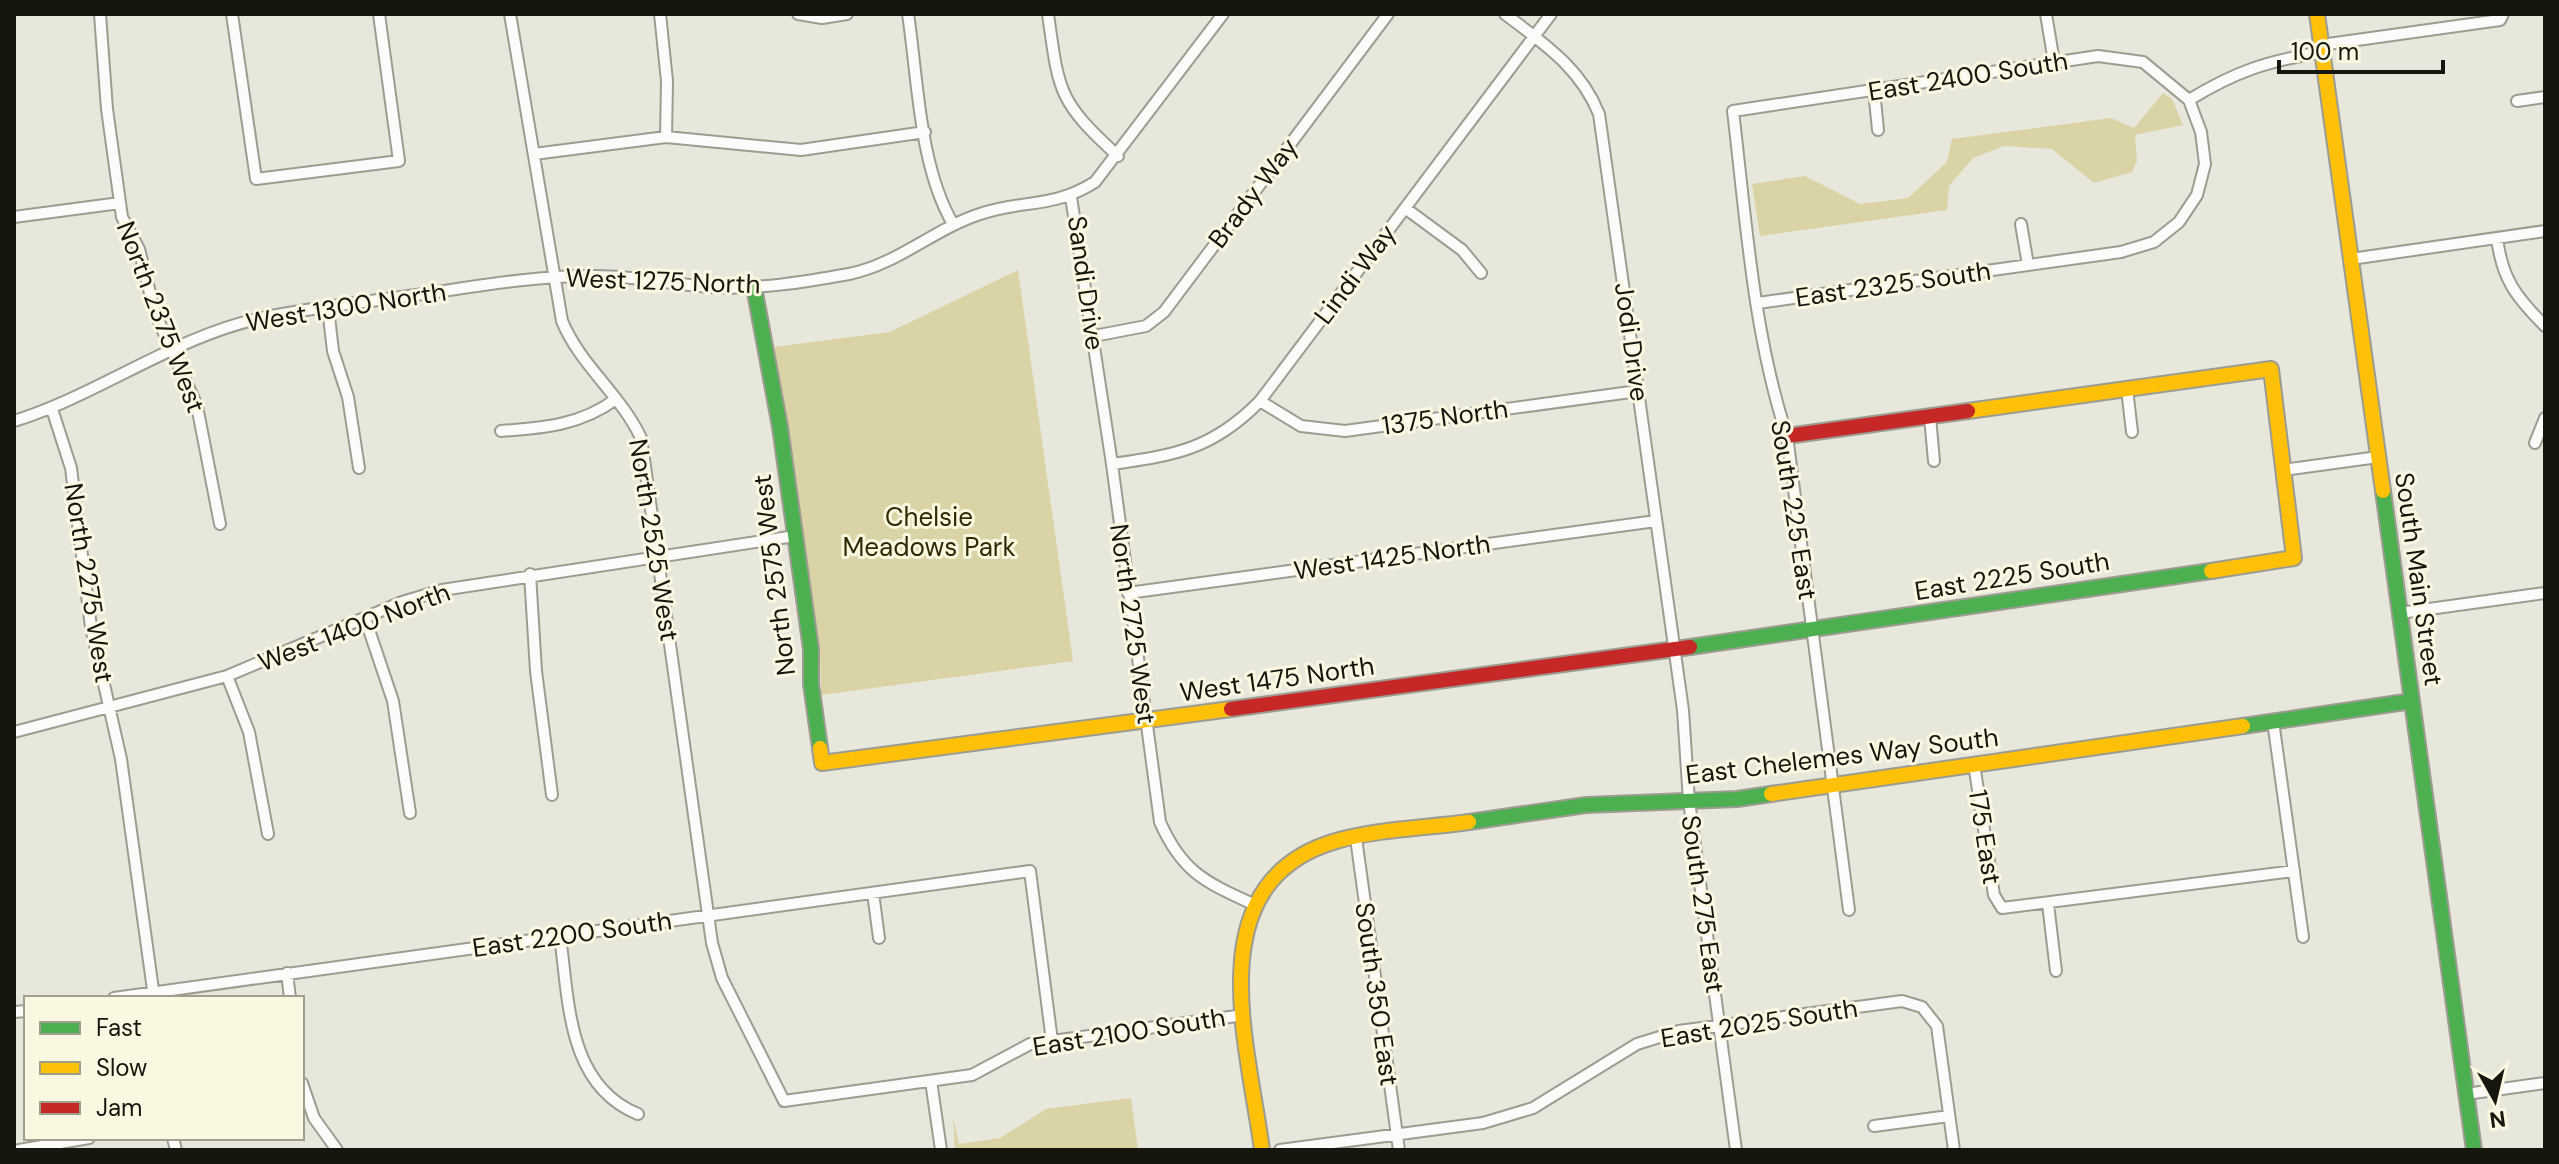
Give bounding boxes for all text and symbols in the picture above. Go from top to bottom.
scale bar [2279,24,2443,74]
text: 100 m [2291,36,2359,67]
street label: East 2400 South [1866,43,2070,109]
street label: Brady Way [1201,131,1305,255]
street label: Sandi Drive [1060,214,1112,352]
street label: North 2375 West [109,217,213,417]
street label: Lindi Way [1306,217,1404,331]
street label: East 2325 South [1793,253,1993,315]
street label: West 1275 North [565,261,761,301]
street label: West 1300 North [243,274,449,340]
street label: Jodi Drive [1607,280,1657,404]
street label: 1375 North [1380,391,1510,443]
street label: South 225 East [1763,418,1825,602]
street label: North 2525 West [621,436,687,644]
street label: South Main Street [2387,470,2451,688]
street label: North 2575 West [745,472,803,678]
street label: North 2275 West [56,481,122,685]
park label: Chelsie Meadows Park [842,500,1016,564]
street label: North 2725 West [1102,522,1164,726]
street label: West 1425 North [1292,526,1492,588]
street label: East 2225 South [1912,544,2112,608]
street label: West 1400 North [253,575,455,679]
street label: West 1475 North [1178,649,1376,709]
street label: East Chelemes Way South [1684,720,2000,792]
street label: 175 East [1961,787,2009,887]
street label: South 275 East [1674,813,1732,995]
street label: South 350 East [1347,900,1407,1088]
street label: East 2200 South [470,903,674,965]
street label: East 2025 South [1658,991,1860,1055]
legend [24,996,304,1140]
street label: East 2100 South [1030,1000,1228,1064]
text: Fast [96,1012,142,1043]
text: Slow [96,1052,147,1083]
north arrow [2455,1060,2535,1140]
text: Jam [96,1092,142,1123]
text: N [2488,1104,2508,1135]

